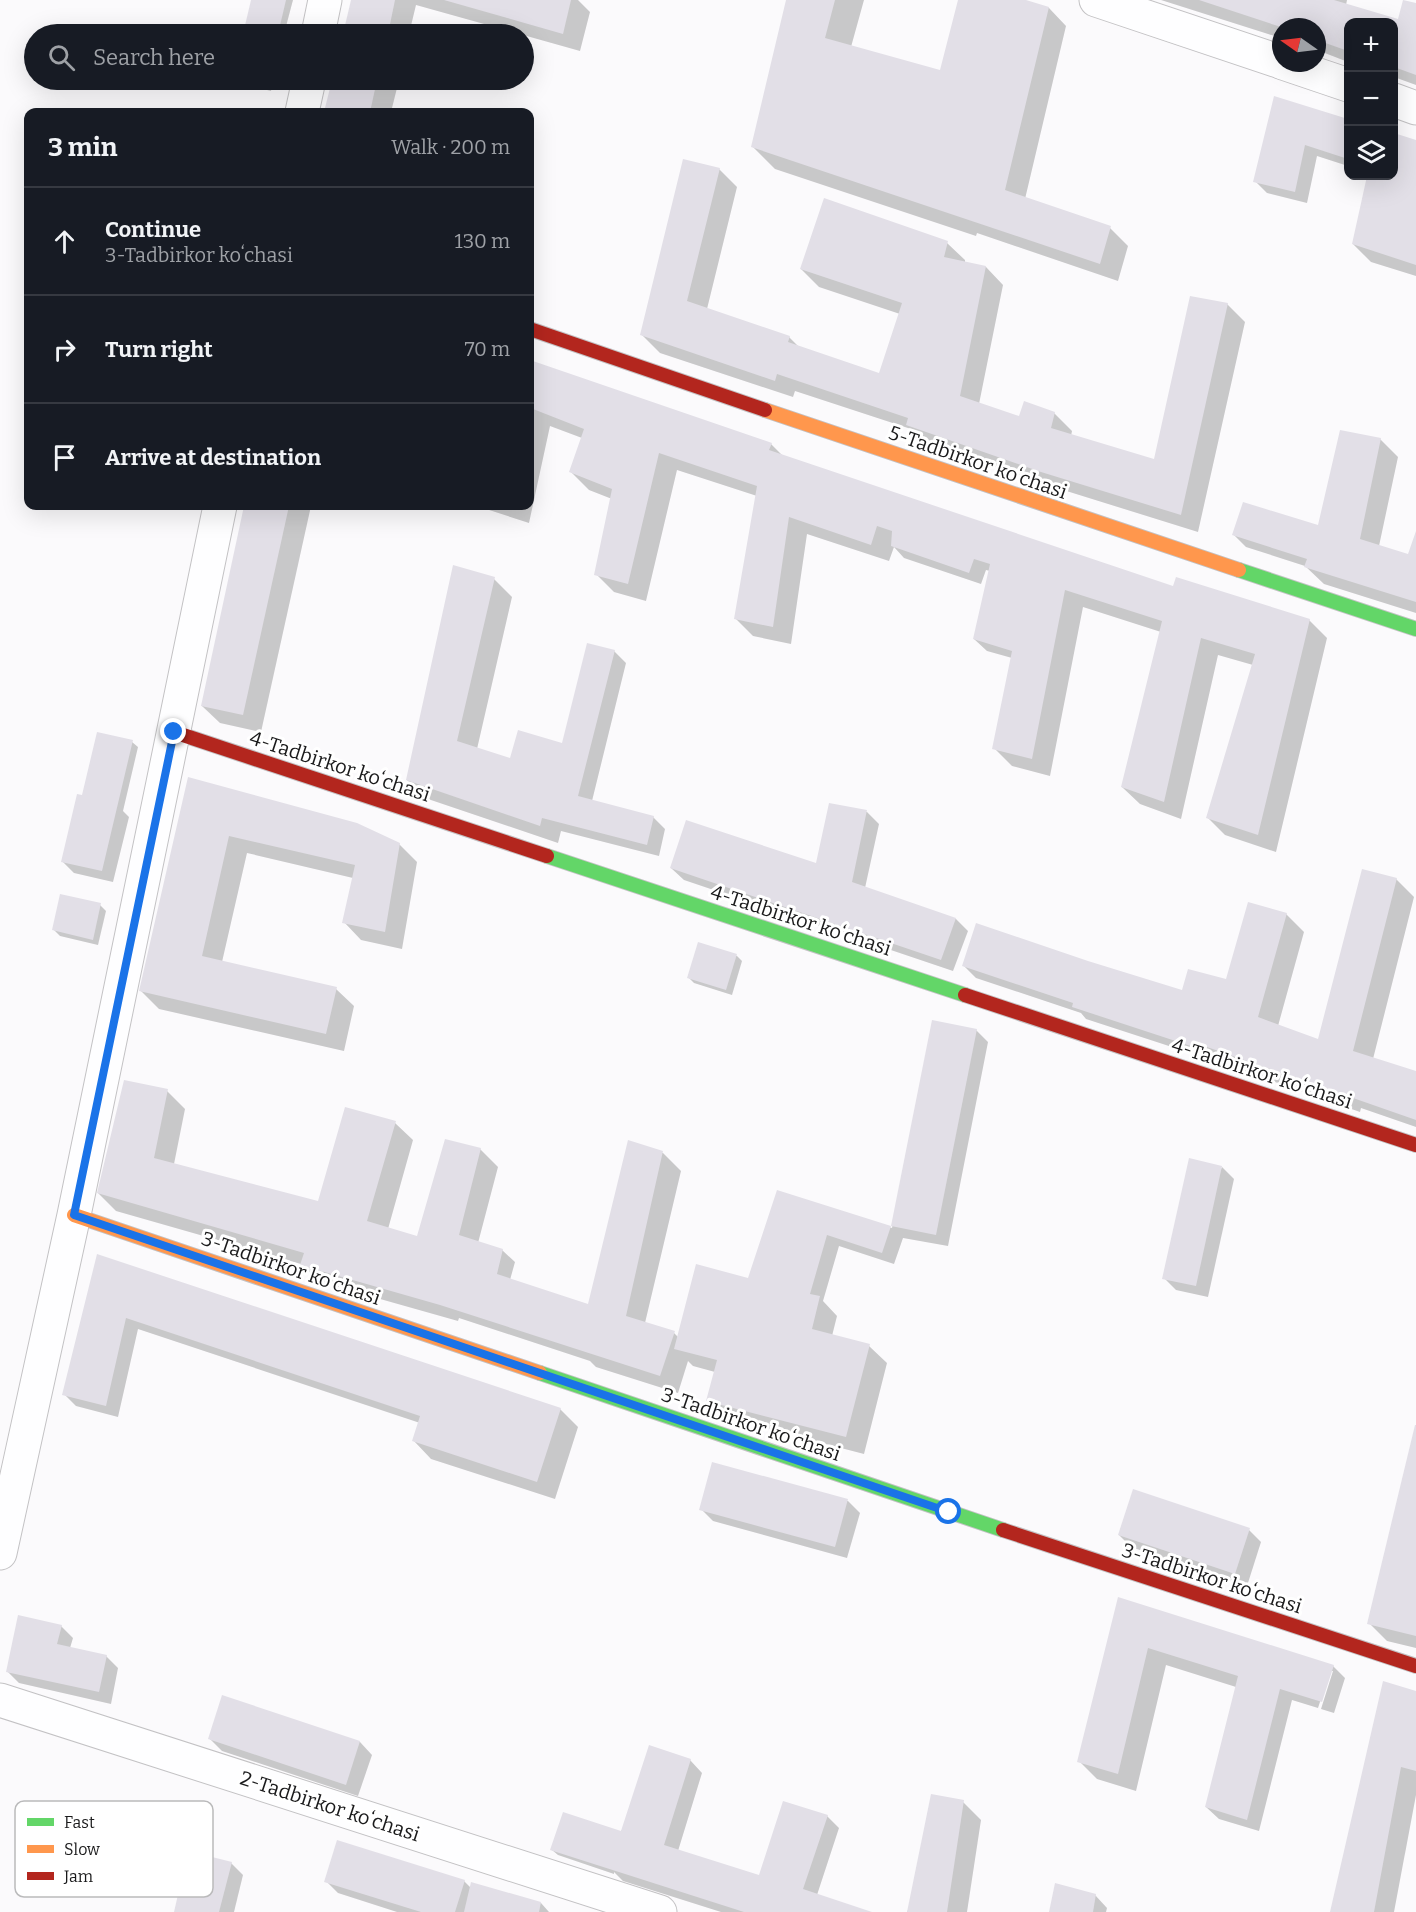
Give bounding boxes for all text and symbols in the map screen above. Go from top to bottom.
north arrow [1272,18,1326,72]
map controls [1344,18,1398,180]
button: + [1344,18,1398,72]
search box [24,24,534,90]
icon: search [45,41,78,74]
text: Search here [93,44,215,71]
button: − [1344,72,1398,126]
button: layers [1344,126,1398,180]
text: 3 min [48,132,117,163]
text: Walk · 200 m [391,135,510,159]
text: Continue [105,216,201,243]
icon: ahead [48,225,81,258]
text: 130 m [455,229,510,253]
text: 3-Tadbirkor koʻchasi [105,243,293,267]
icon: right [48,333,81,366]
text: Turn right [105,336,213,363]
text: 70 m [464,337,510,361]
street label: 5-Tadbirkor koʻchasi [886,420,1070,504]
icon: arrive [48,441,81,474]
text: Arrive at destination [105,444,321,471]
route end [160,718,186,744]
street label: 4-Tadbirkor koʻchasi [247,726,433,806]
street label: 4-Tadbirkor koʻchasi [708,880,894,960]
street label: 4-Tadbirkor koʻchasi [1169,1033,1355,1113]
street label: 3-Tadbirkor koʻchasi [198,1226,384,1310]
street label: 3-Tadbirkor koʻchasi [658,1382,844,1466]
route start [935,1498,961,1524]
street label: 3-Tadbirkor koʻchasi [1119,1538,1305,1618]
street label: 2-Tadbirkor koʻchasi [237,1766,423,1846]
legend [15,1801,213,1897]
text: Fast [64,1813,95,1832]
text: Slow [64,1840,100,1859]
text: Jam [63,1867,93,1886]

